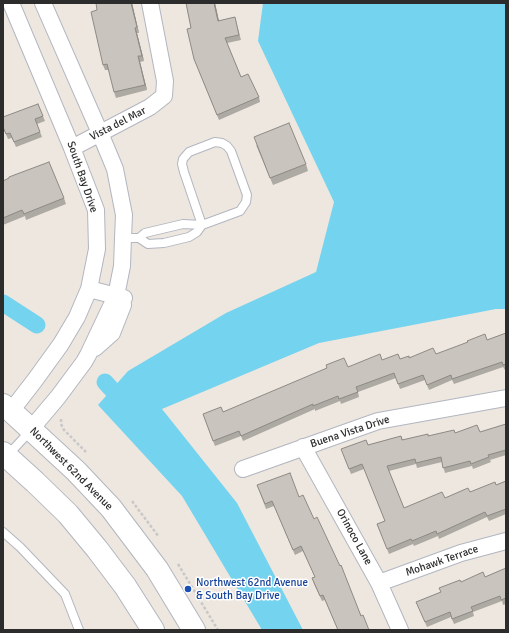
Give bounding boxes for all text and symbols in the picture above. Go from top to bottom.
street label: Vista del Mar [88,104,148,144]
street label: South Bay Drive [64,140,100,214]
street label: Buena Vista Drive [309,413,391,451]
street label: Northwest 62nd Avenue [27,425,115,513]
street label: Orinoco Lane [333,507,375,567]
street label: Mohawk Terrace [404,542,480,580]
place label: Northwest 62nd Avenue & South Bay Drive [196,576,308,602]
marker: Northwest 62nd Avenue & South Bay Drive [183,584,193,594]

